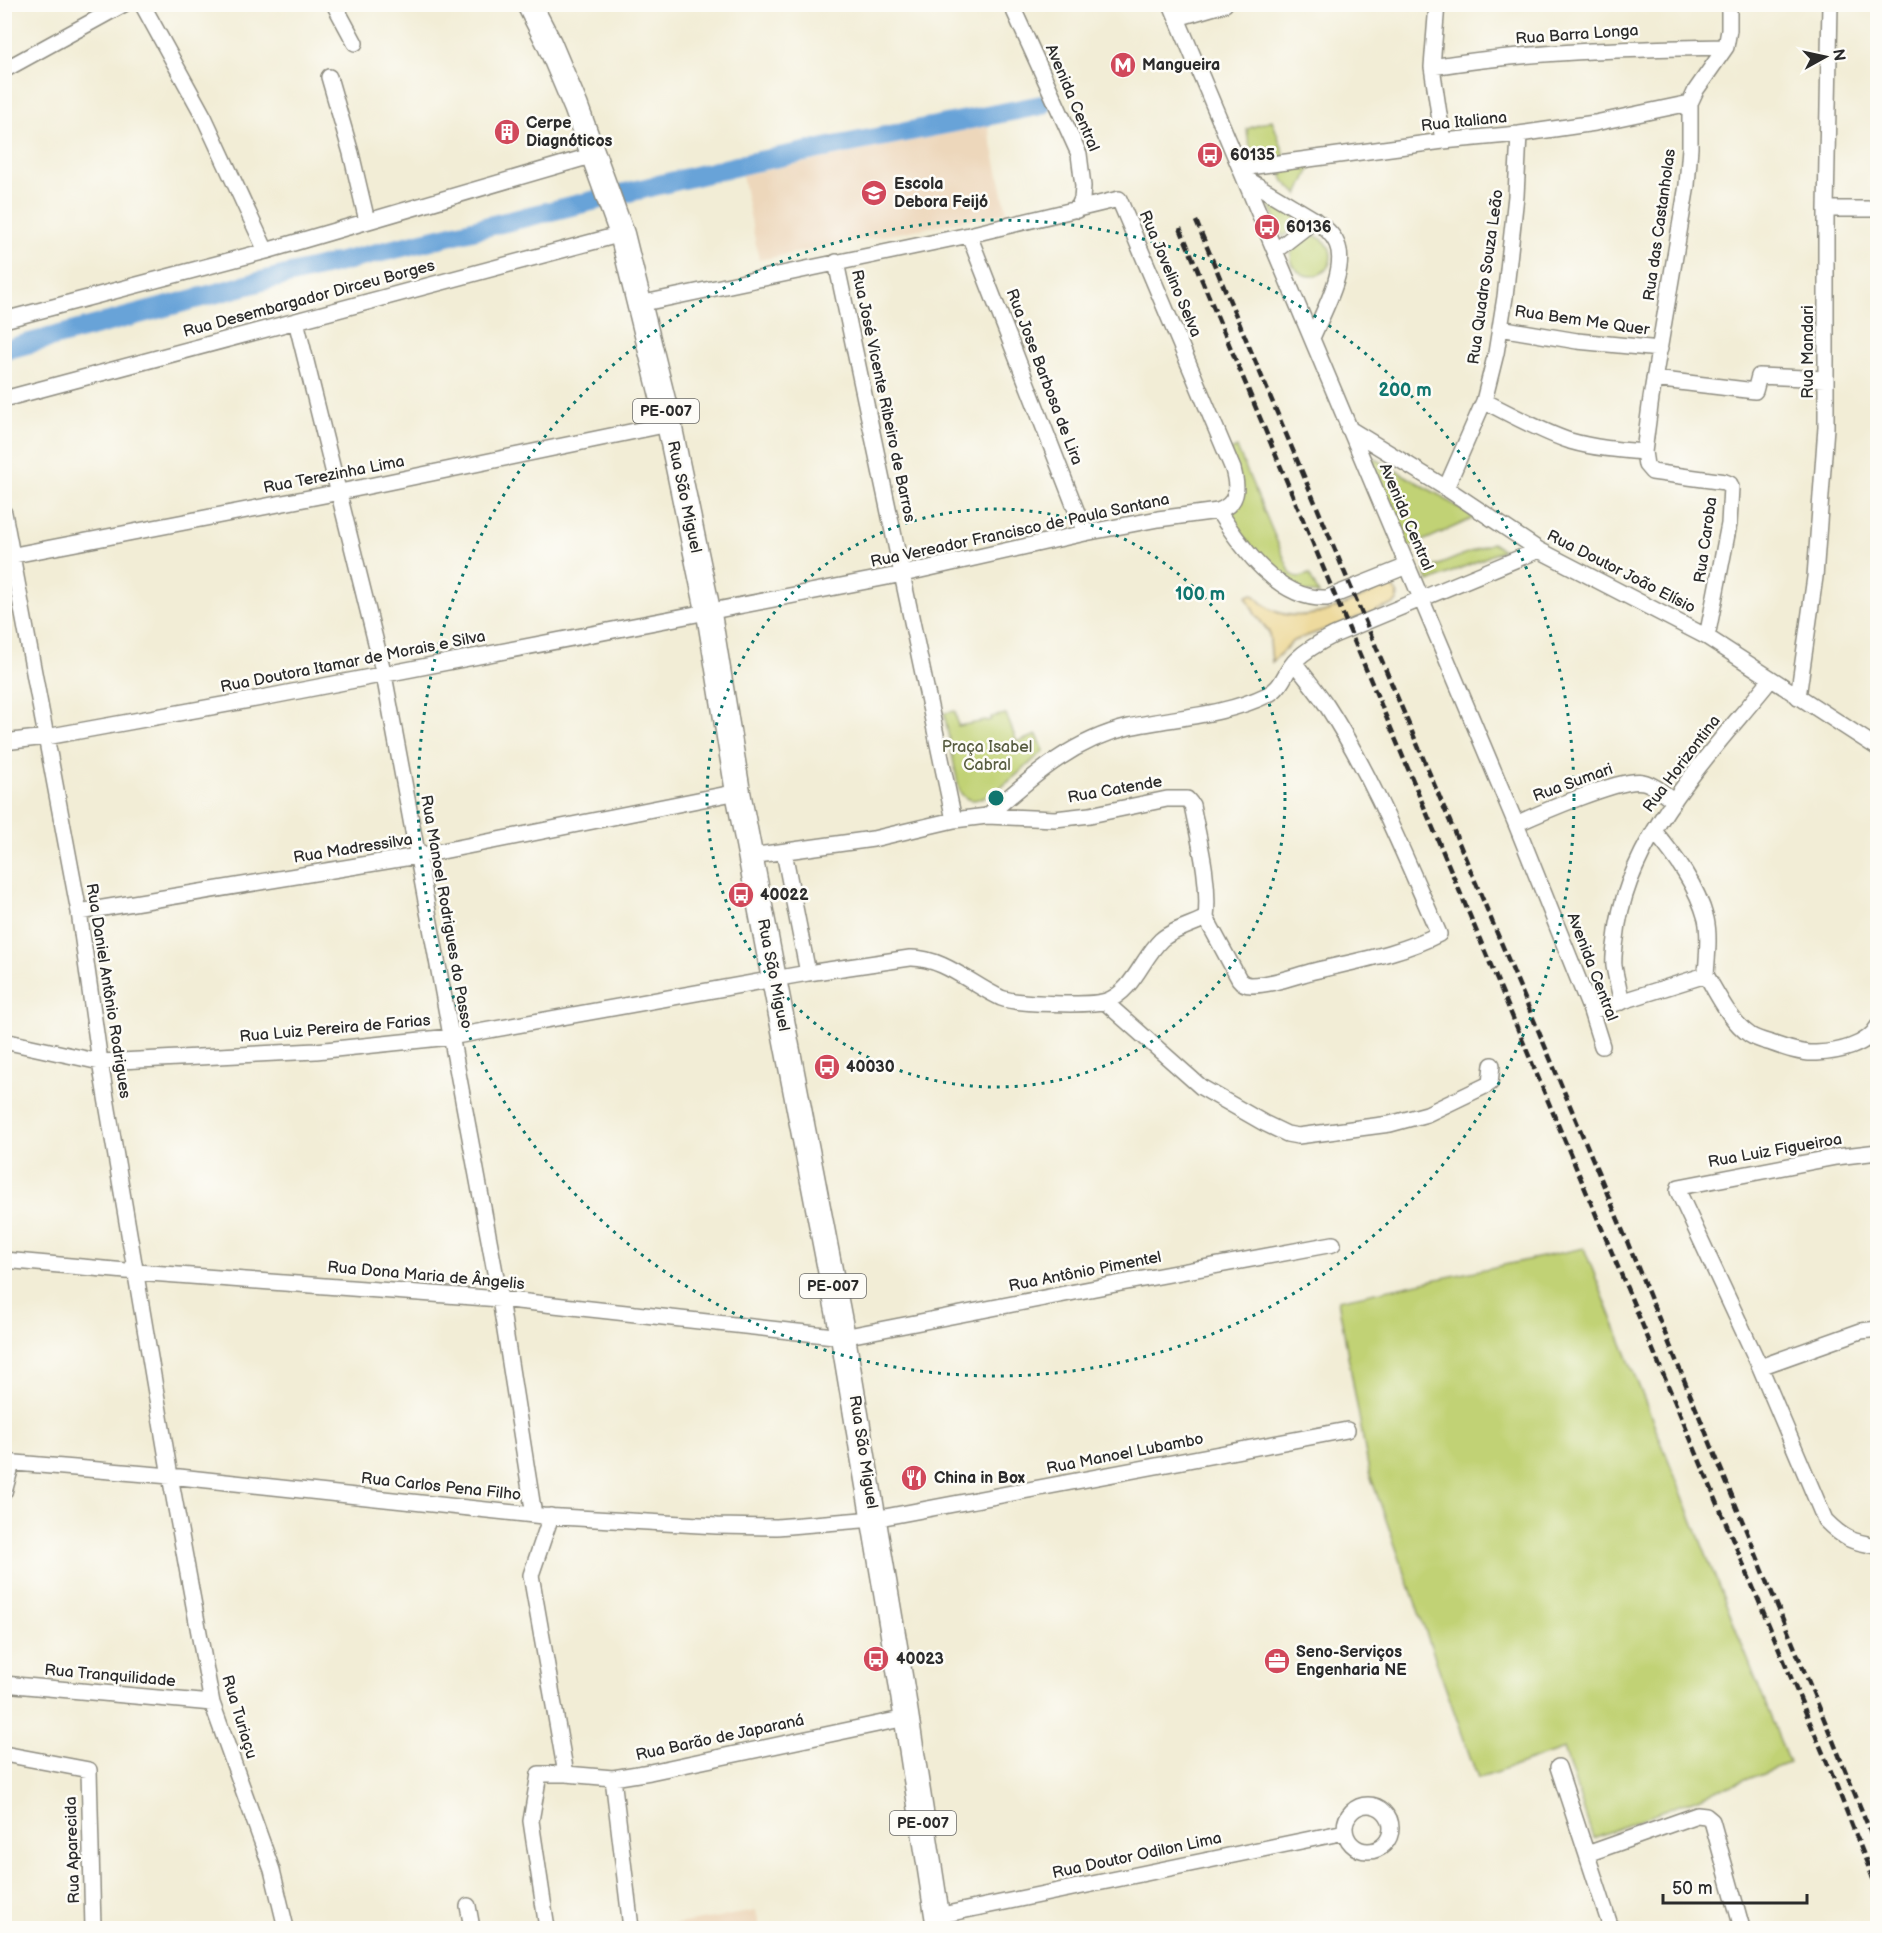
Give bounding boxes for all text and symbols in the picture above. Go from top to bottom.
street label: Rua Barra Longa [1515,21,1639,49]
north arrow [1795,27,1855,87]
street label: Avenida Central [1041,42,1103,154]
text: N [1828,48,1849,62]
metro station icon: Mangueira [1108,50,1138,80]
place label: Mangueira [1142,56,1220,75]
street label: Rua Italiana [1420,108,1508,136]
place label: Cerpe Diagnóticos [526,114,612,151]
building icon: Cerpe Diagnóticos [492,117,522,147]
bus stop icon: 60135 [1195,140,1225,170]
place label: 60135 [1230,146,1275,165]
street label: Rua das Castanholas [1640,148,1680,302]
place label: Escola Debora Feijó [894,175,988,212]
school or university icon: Escola Debora Feijó [859,178,889,208]
street label: Rua Quadro Souza Leão [1464,188,1508,366]
street label: Rua Jovelino Selva [1135,208,1205,340]
bus stop icon: 60136 [1252,212,1282,242]
place label: 60136 [1286,218,1332,237]
street label: Rua Desembargador Dirceu Borges [181,256,437,342]
street label: Rua José Vicente Ribeiro de Barros [847,268,919,524]
street label: Rua Jose Barbosa de Lira [1002,286,1086,468]
street label: Rua Bem Me Quer [1513,302,1651,340]
street label: Rua Mandari [1799,305,1818,399]
text: 200 m [1378,380,1432,401]
road number: PE-007 [633,399,699,423]
street label: Rua São Miguel [663,439,705,555]
street label: Rua Terezinha Lima [262,452,406,498]
street label: Avenida Central [1375,461,1437,573]
street label: Rua Vereador Francisco de Paula Santana [869,490,1171,572]
street label: Rua Caroba [1691,496,1721,584]
street label: Rua Doutor João Elísio [1544,526,1698,618]
text: 100 m [1175,584,1225,605]
street label: Rua Doutora Itamar de Morais e Silva [219,627,487,697]
street label: Rua Horizontina [1639,712,1725,816]
park label: Praça Isabel Cabral [942,738,1032,775]
street label: Rua Sumari [1530,760,1616,806]
street label: Rua Catende [1066,772,1164,808]
centre of rings [986,788,1006,808]
street label: Rua Manoel Rodrigues do Passo [416,794,476,1030]
street label: Rua Madressilva [292,830,414,868]
bus stop icon: 40022 [726,880,756,910]
street label: Rua Daniel Antônio Rodrigues [82,882,134,1100]
place label: 40022 [760,886,809,905]
street label: Avenida Central [1563,910,1621,1024]
street label: Rua São Miguel [753,917,793,1033]
street label: Rua Luiz Pereira de Farias [239,1011,431,1047]
bus stop icon: 40030 [812,1052,842,1082]
place label: 40030 [846,1058,895,1077]
street label: Rua Luiz Figueiroa [1707,1130,1843,1172]
street label: Rua Antônio Pimentel [1007,1248,1163,1296]
street label: Rua Dona Maria de Ângelis [327,1256,526,1294]
road number: PE-007 [800,1274,866,1298]
street label: Rua São Miguel [845,1394,881,1510]
street label: Rua Manoel Lubambo [1045,1429,1205,1479]
restaurant icon: China in Box [899,1463,929,1493]
street label: Rua Carlos Pena Filho [360,1469,522,1505]
place label: China in Box [934,1469,1025,1488]
place label: Seno-Serviços Engenharia NE [1296,1643,1407,1680]
bus stop icon: 40023 [861,1644,891,1674]
office icon: Seno-Serviços Engenharia NE [1262,1646,1292,1676]
place label: 40023 [896,1650,944,1669]
street label: Rua Tranquilidade [44,1661,177,1691]
street label: Rua Turiaçu [217,1673,261,1761]
street label: Rua Barão de Japaraná [634,1711,806,1765]
street label: Rua Aparecida [62,1796,84,1904]
road number: PE-007 [890,1811,956,1835]
street label: Rua Doutor Odilon Lima [1051,1829,1223,1883]
scale bar [1663,1867,1807,1905]
text: 50 m [1672,1878,1713,1899]

